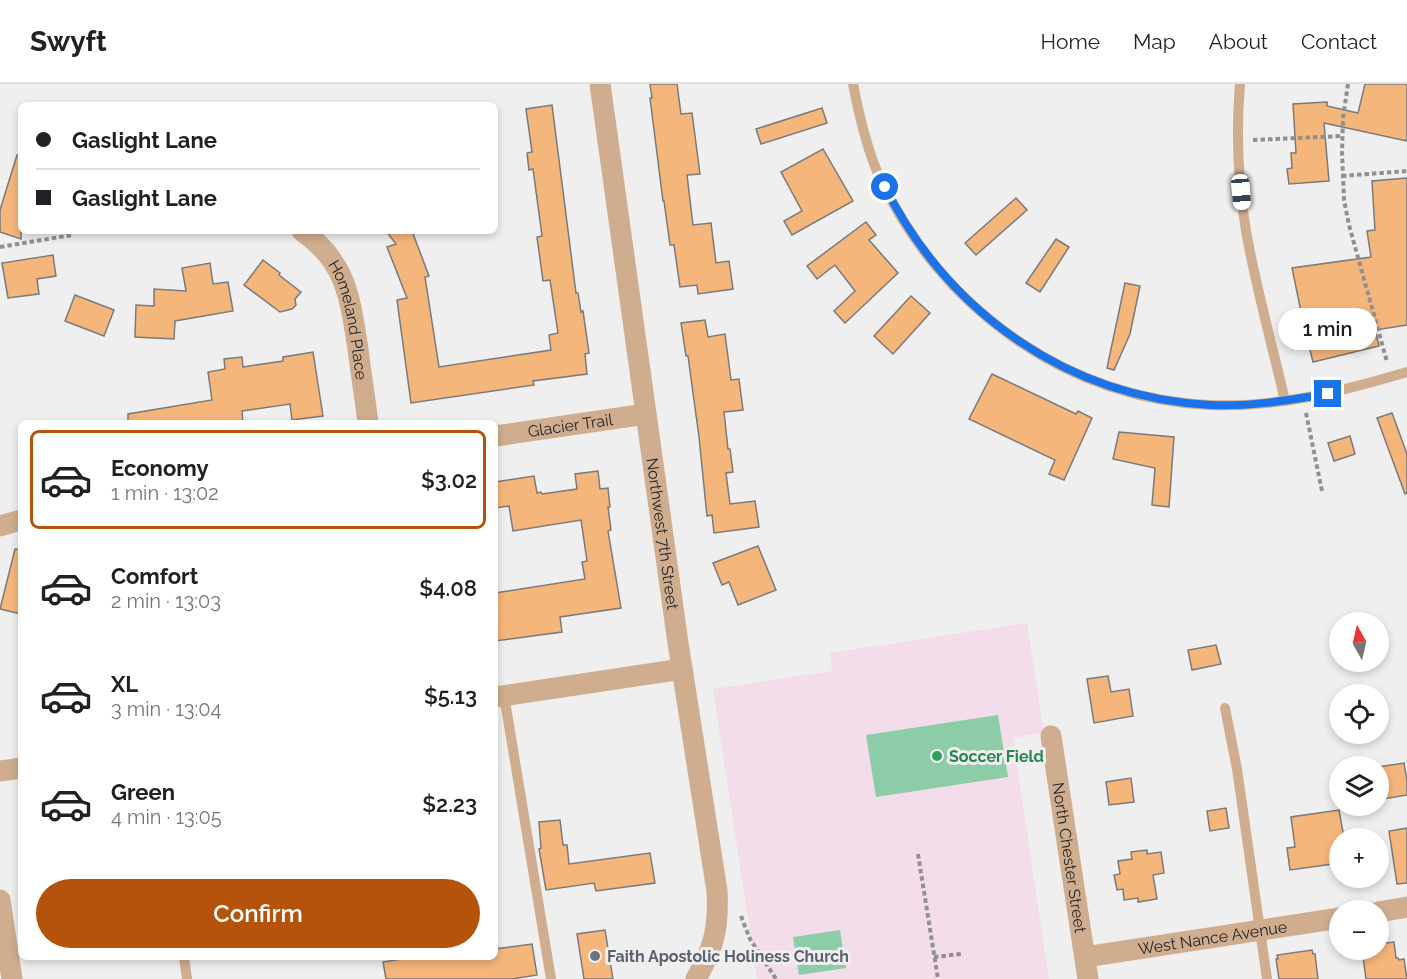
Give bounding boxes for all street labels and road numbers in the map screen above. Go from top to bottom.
street label: Homeland Place [324,257,371,381]
street label: Glacier Trail [527,410,615,441]
street label: Northwest 7th Street [642,457,682,611]
street label: North Chester Street [1048,781,1090,935]
street label: West Nance Avenue [1137,917,1288,959]

